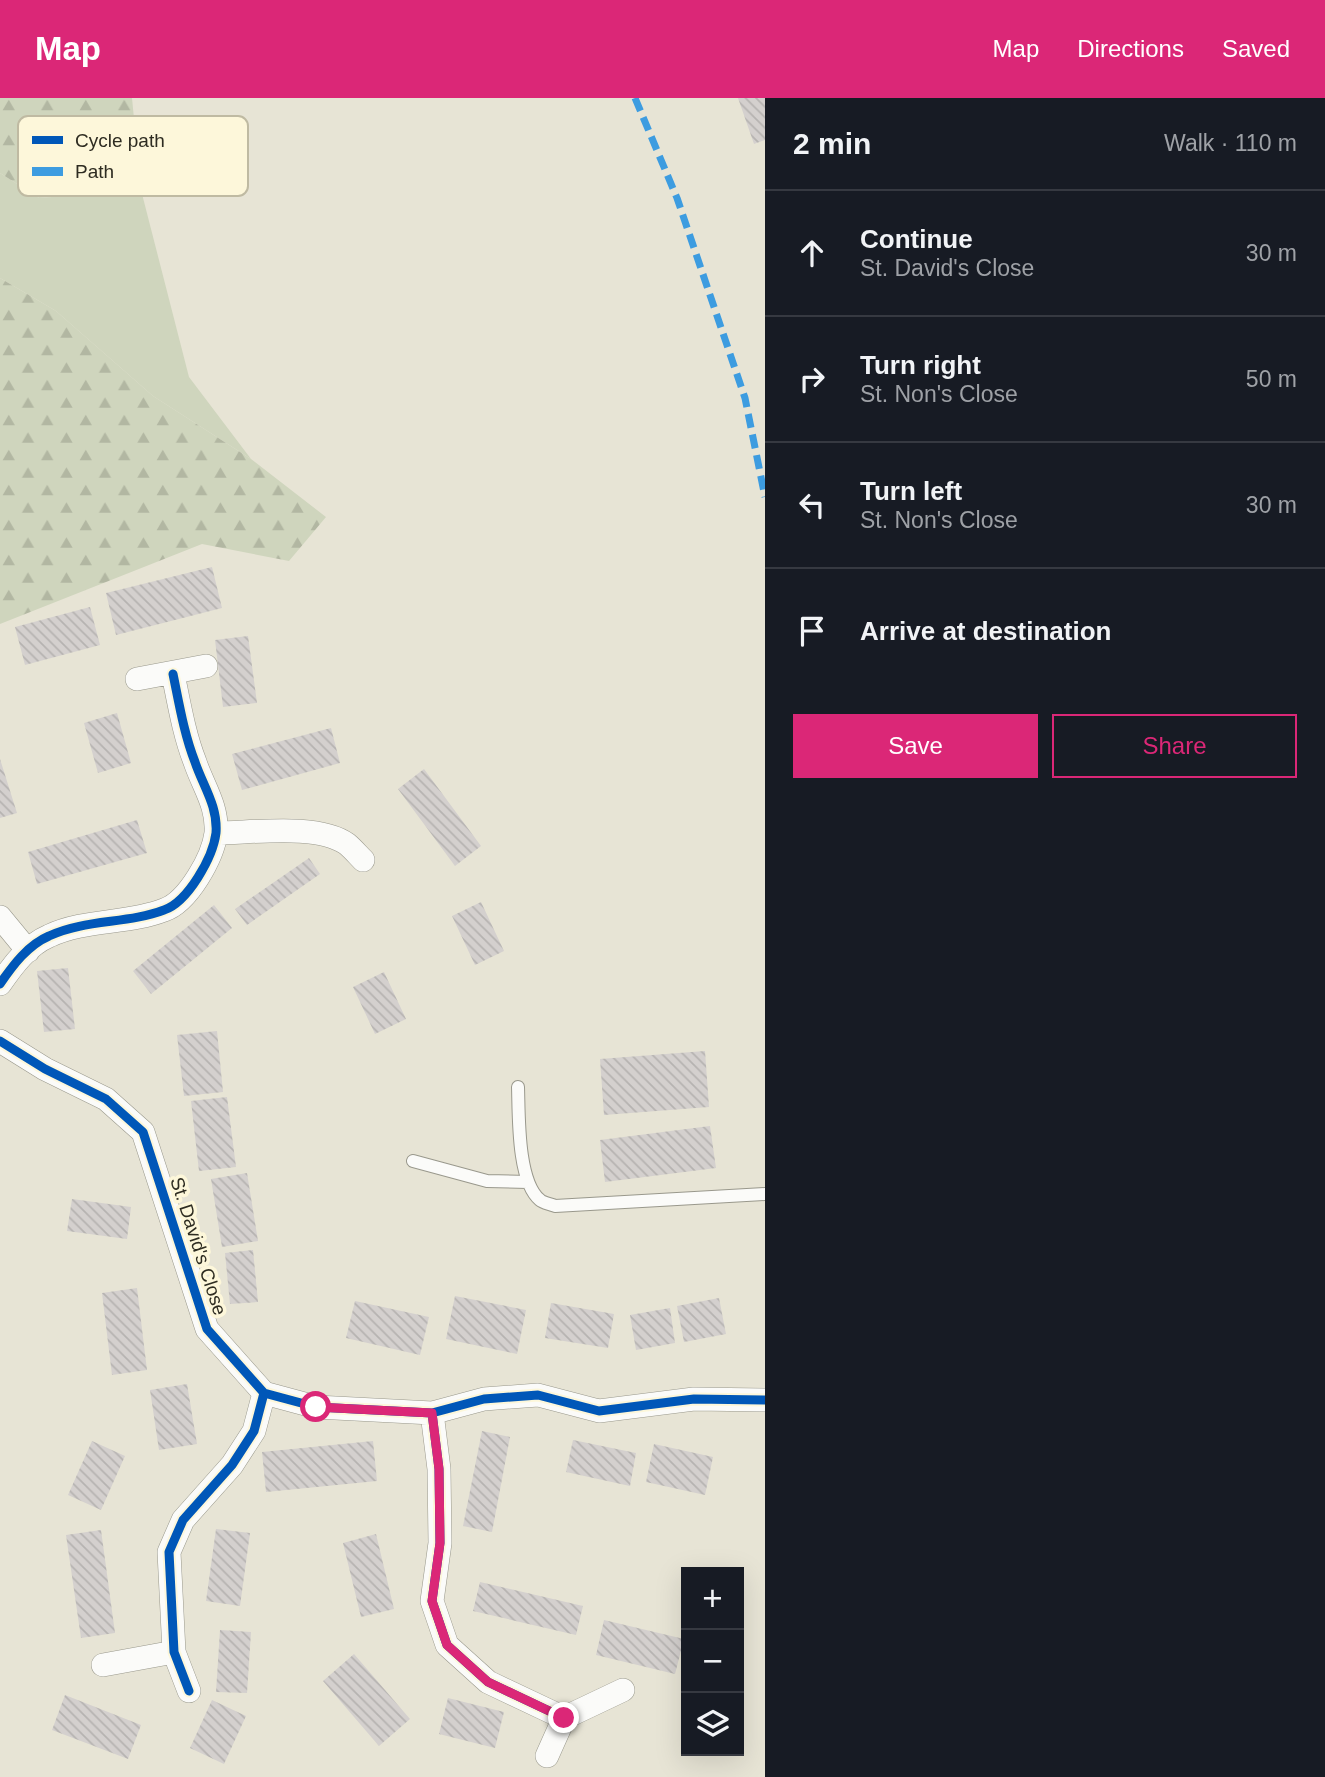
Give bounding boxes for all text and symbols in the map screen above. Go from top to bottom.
text: Map [35,30,101,67]
text: Map [993,35,1039,62]
text: Directions [1077,35,1184,62]
text: Saved [1222,35,1290,62]
legend [18,116,248,196]
text: 2 min [793,127,871,160]
text: Cycle path [75,130,165,151]
text: Walk · 110 m [1164,130,1297,156]
text: Path [75,161,114,182]
text: Continue [860,224,973,254]
icon: ahead [793,234,831,272]
text: 30 m [1246,240,1297,266]
text: St. David's Close [860,255,1034,281]
text: Turn right [860,350,981,380]
icon: right [793,360,831,398]
text: 50 m [1246,366,1297,392]
text: St. Non's Close [860,381,1018,407]
text: Turn left [860,476,962,506]
icon: left [793,486,831,524]
text: 30 m [1246,492,1297,518]
text: St. Non's Close [860,507,1018,533]
icon: arrive [793,612,831,650]
text: Arrive at destination [860,616,1111,646]
button: Save [793,714,1038,778]
button: Share [1052,714,1297,778]
street label: St. David's Close [166,1174,231,1318]
route start [300,1391,331,1422]
map controls [681,1567,744,1756]
button: + [681,1567,744,1630]
button: − [681,1630,744,1693]
button: layers [681,1693,744,1756]
route end [548,1702,579,1733]

